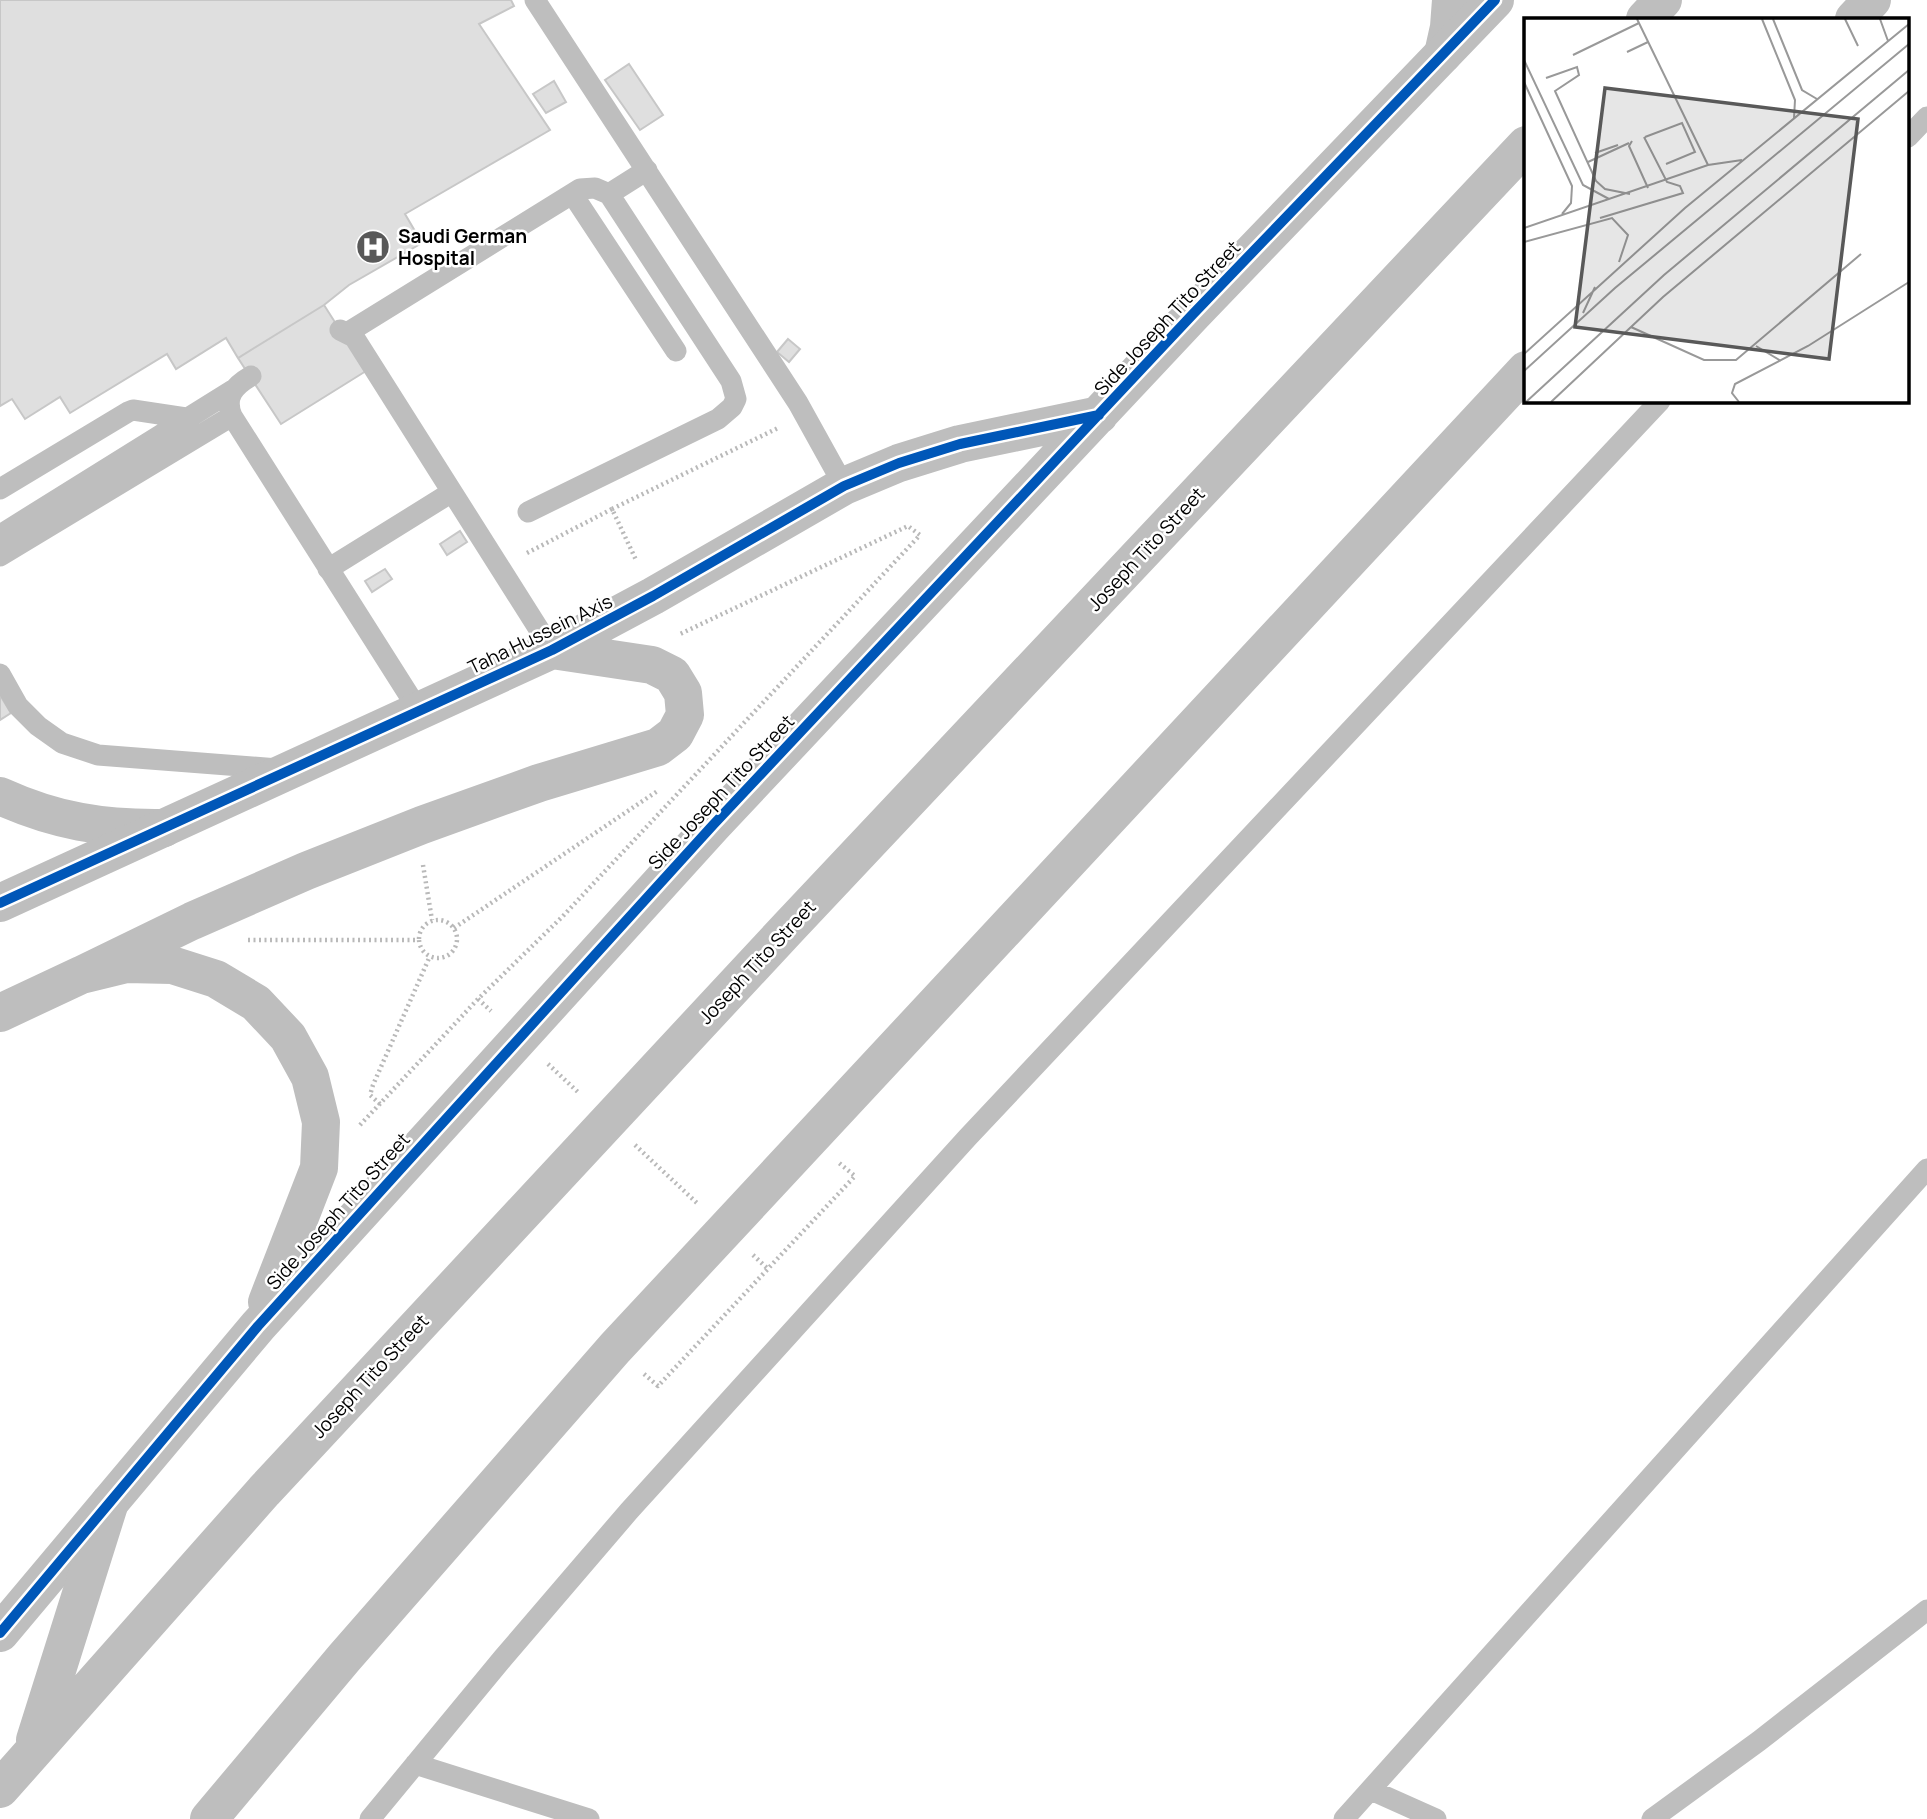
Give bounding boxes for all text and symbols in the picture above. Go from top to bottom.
inset map [1524,18,1910,402]
place label: Saudi German Hospital [398,223,527,271]
hospital icon: Saudi German Hospital [354,228,392,266]
street label: Side Joseph Tito Street [1088,235,1246,401]
street label: Joseph Tito Street [1082,481,1210,617]
street label: Taha Hussein Axis [464,588,617,680]
street label: Side Joseph Tito Street [642,709,800,875]
street label: Joseph Tito Street [693,894,821,1030]
street label: Side Joseph Tito Street [260,1127,416,1295]
street label: Joseph Tito Street [306,1308,434,1444]

